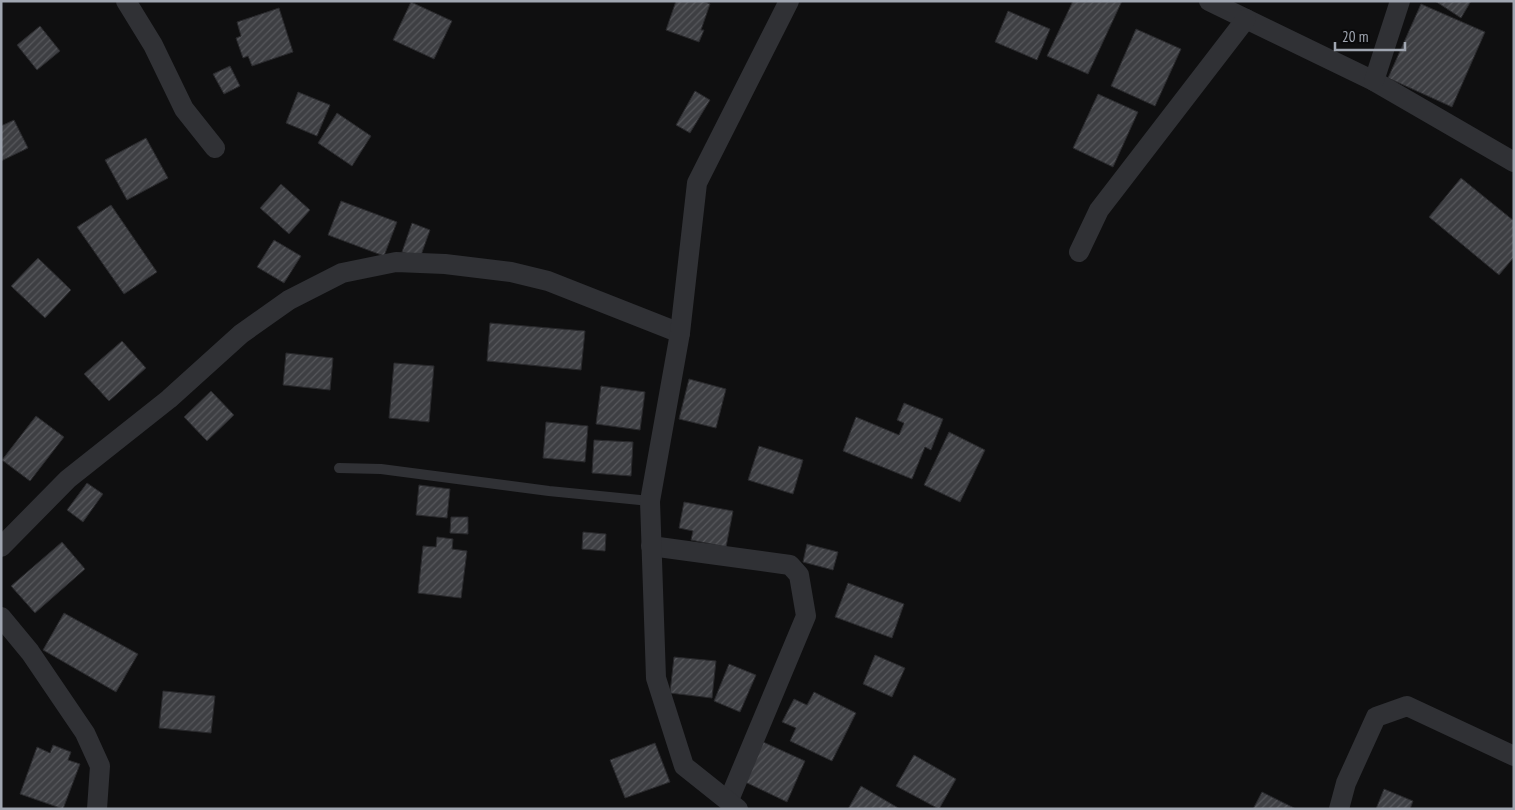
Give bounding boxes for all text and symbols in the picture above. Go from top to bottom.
scale bar [1335,20,1405,52]
text: 20 m [1342,27,1368,46]

